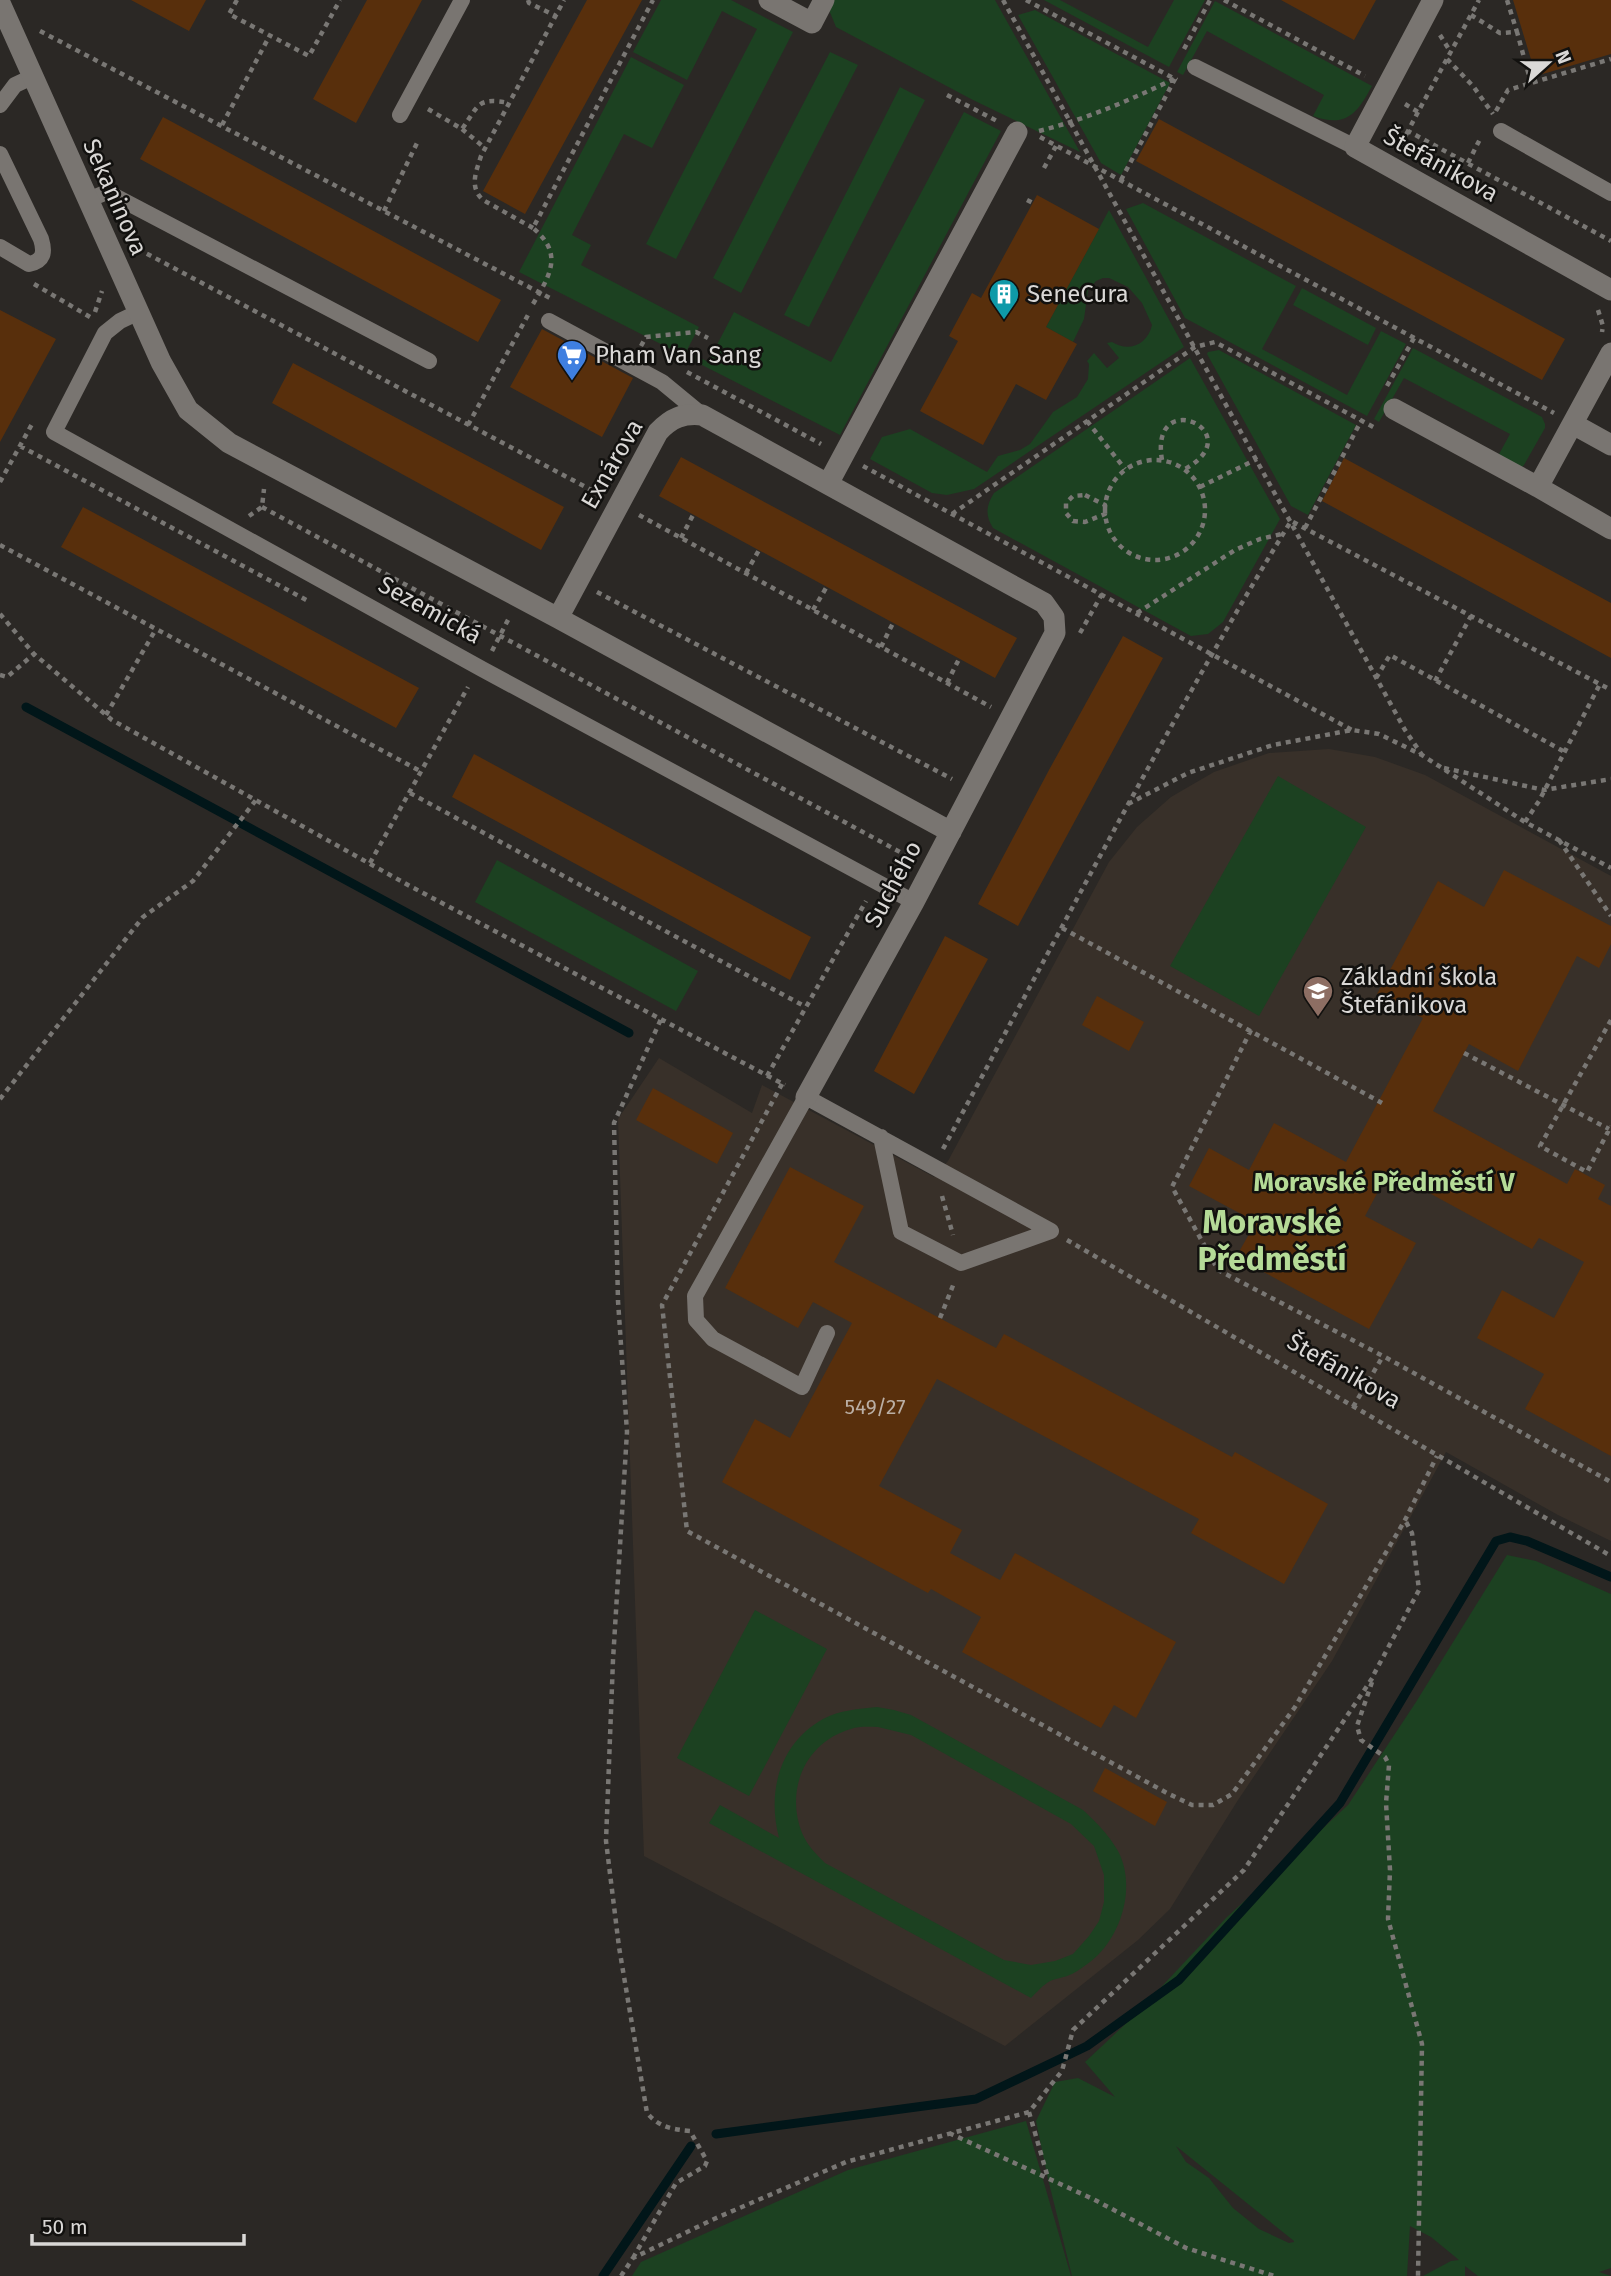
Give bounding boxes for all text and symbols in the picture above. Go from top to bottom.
north arrow [1513,28,1583,98]
text: N [1550,47,1576,67]
street label: Štefánikova [1379,121,1504,208]
street label: Sekaninova [77,134,153,260]
building icon: SeneCura [987,277,1021,321]
place label: SeneCura [1027,280,1129,308]
supermarket icon: Pham Van Sang [555,338,589,382]
place label: Pham Van Sang [595,341,762,369]
street label: Exnárova [575,414,649,514]
street label: Sezemická [374,570,486,650]
street label: Suchého [859,836,927,932]
place label: Základní škola Štefánikova [1341,963,1497,1019]
school or university icon: Základní škola Štefánikova [1301,974,1335,1018]
district label: Moravské Předměstí V [1253,1167,1516,1198]
district label: Moravské Předměstí [1198,1203,1346,1278]
street label: Štefánikova [1282,1326,1406,1415]
house number: 549/27 [844,1394,906,1420]
scale bar [32,2202,243,2246]
text: 50 m [42,2214,88,2240]

